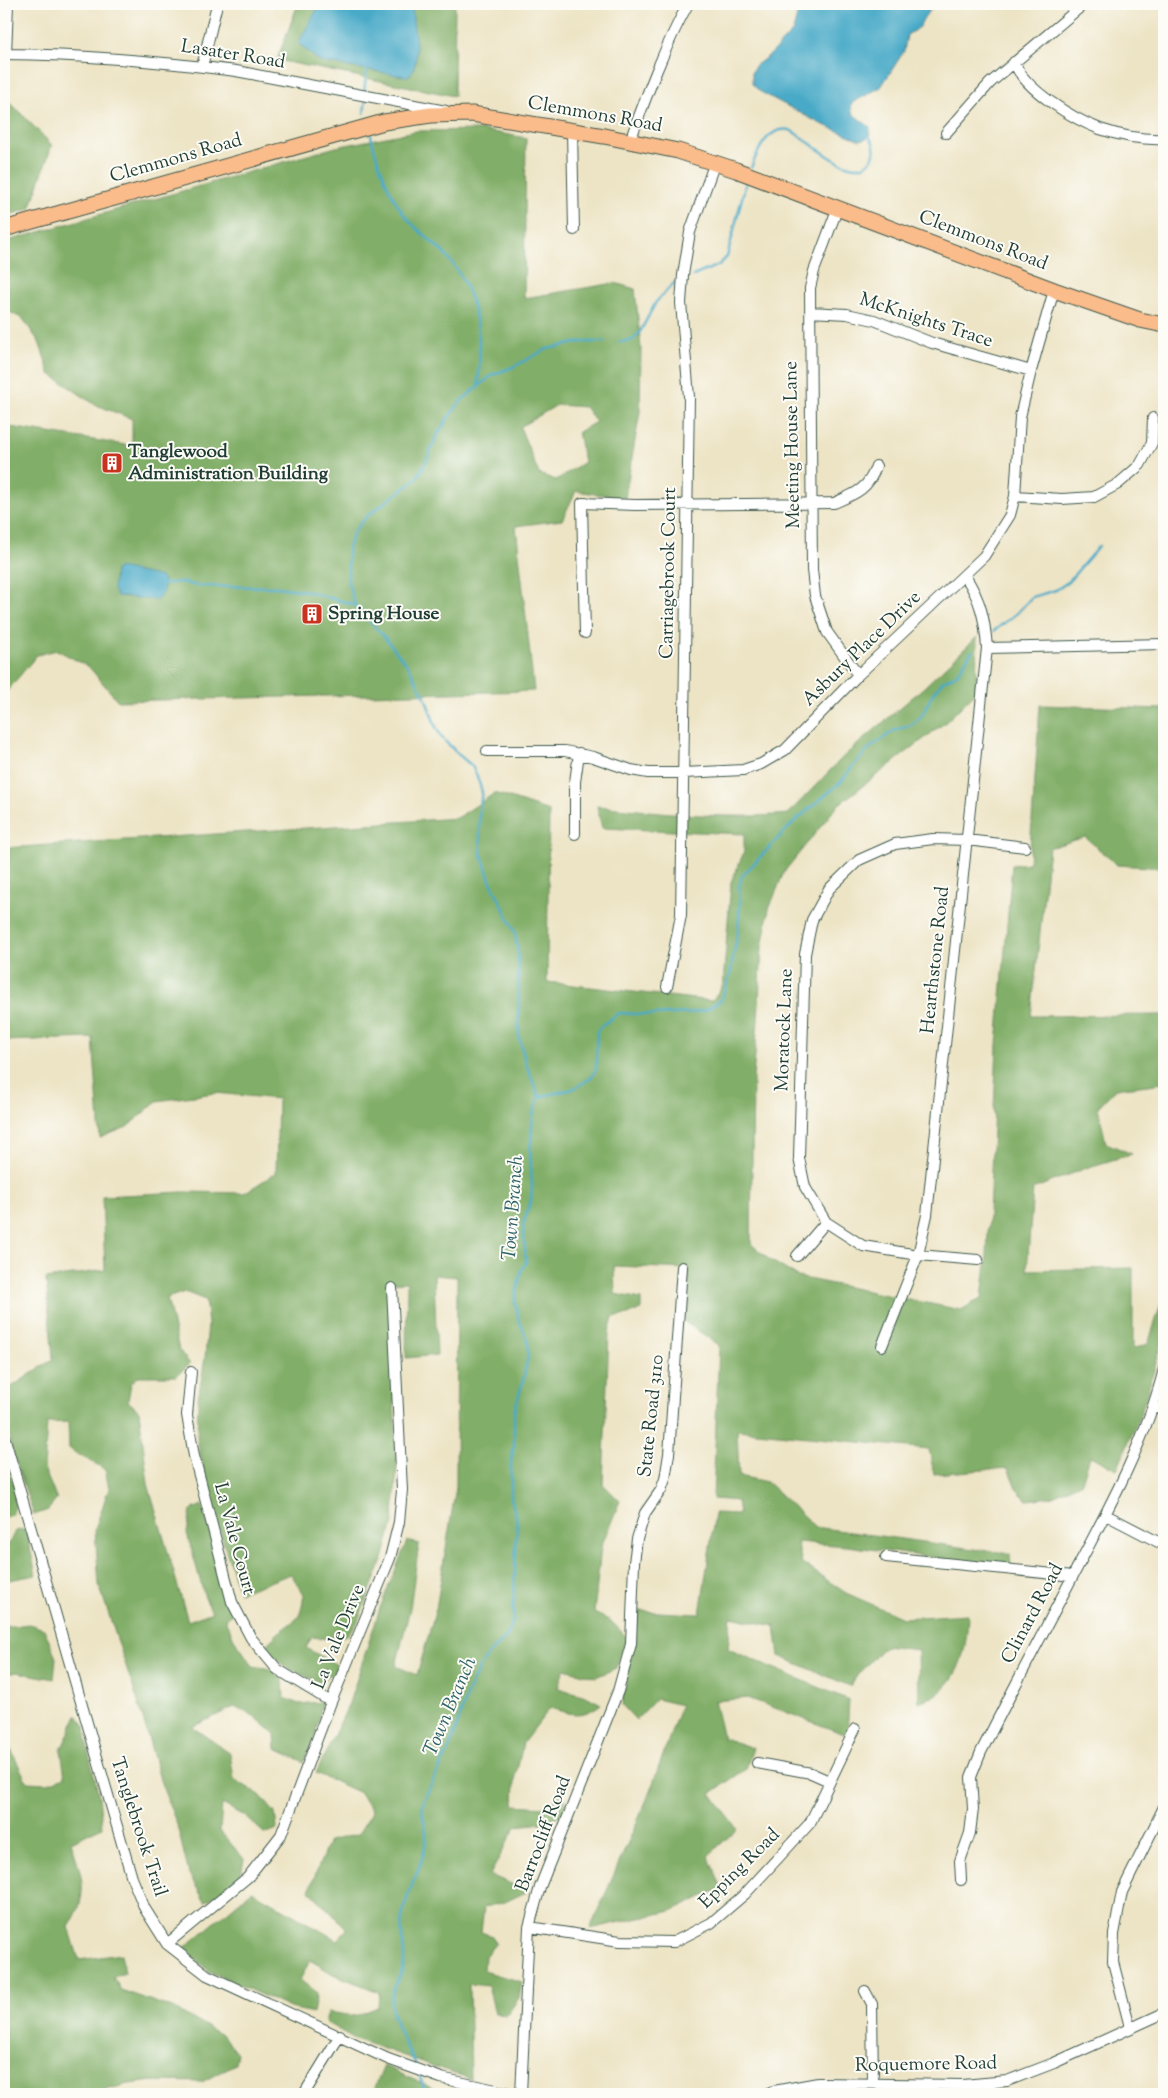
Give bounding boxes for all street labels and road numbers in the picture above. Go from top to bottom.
street label: Lasater Road [179,33,287,77]
street label: Clemmons Road [525,90,665,140]
street label: Clemmons Road [107,127,246,191]
street label: Clemmons Road [914,204,1052,278]
street label: McKnights Trace [856,287,996,355]
street label: Meeting House Lane [778,361,808,529]
street label: Carriagebrook Court [654,486,684,659]
street label: Asbury Place Drive [796,585,928,713]
street label: Hearthstone Road [915,885,957,1035]
street label: Moratock Lane [769,968,801,1092]
street label: State Road 3110 [632,1353,672,1479]
street label: La Vale Court [206,1480,262,1599]
street label: Clinard Road [995,1559,1071,1669]
street label: La Vale Drive [306,1580,372,1694]
street label: Tanglebrook Trail [103,1754,173,1900]
street label: Barrocliff Road [509,1772,579,1896]
street label: Epping Road [693,1822,787,1916]
street label: Roquemore Road [855,2050,998,2080]

